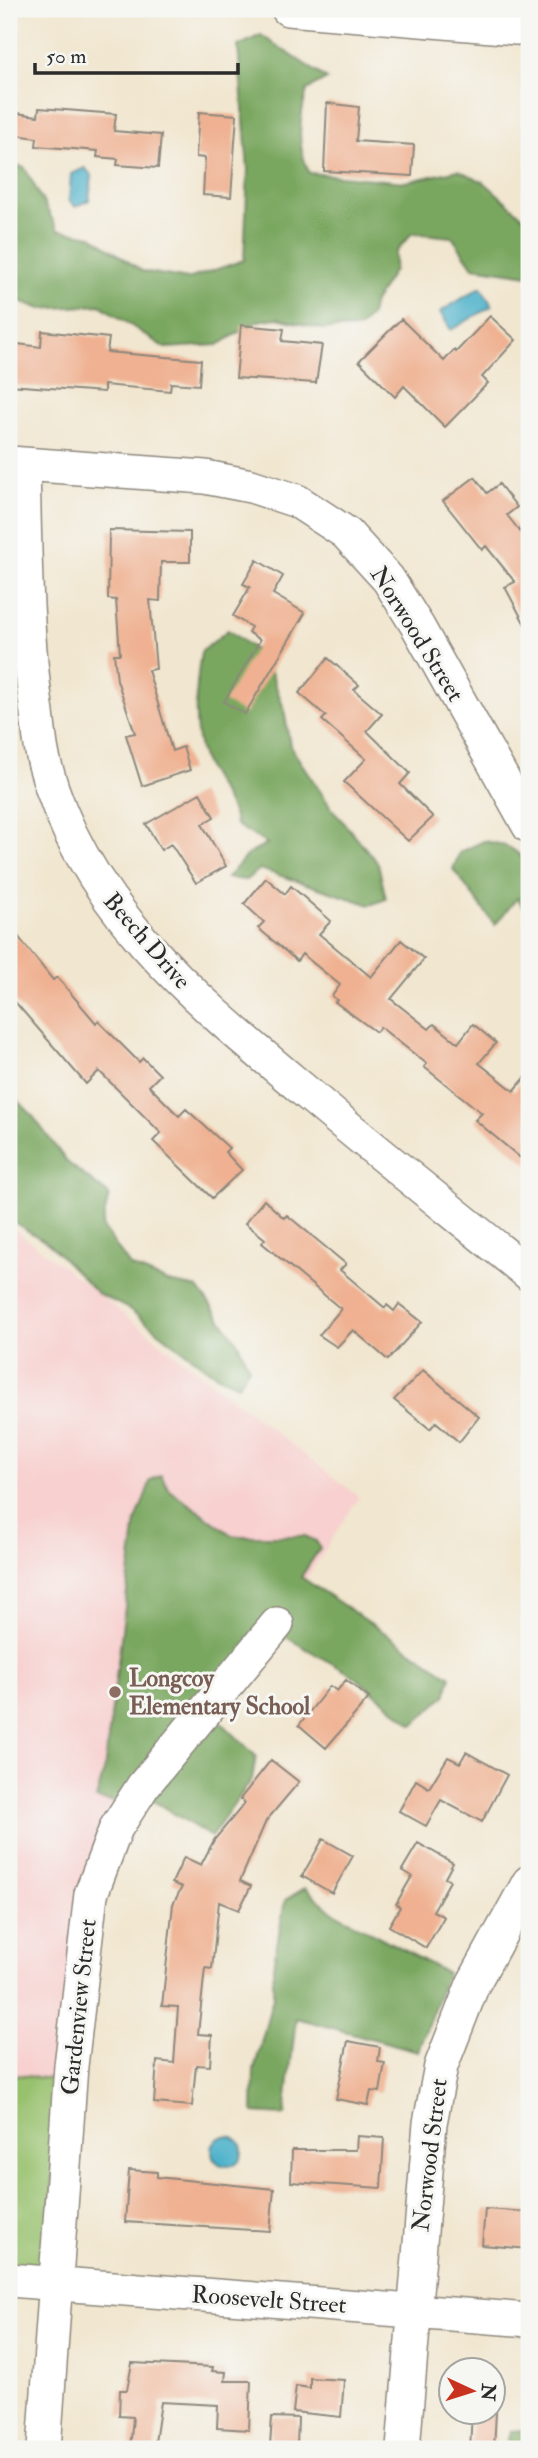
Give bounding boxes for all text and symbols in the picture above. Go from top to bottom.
scale bar [35,32,238,76]
text: 50 m [46,43,87,70]
street label: Norwood Street [363,561,471,708]
street label: Beech Drive [97,886,197,996]
place label: Longcoy Elementary School [129,1663,311,1722]
marker: Longcoy Elementary School [107,1684,123,1700]
street label: Gardenview Street [54,1917,104,2097]
street label: Norwood Street [405,2077,455,2233]
street label: Roosevelt Street [191,2279,348,2321]
north arrow [436,2356,506,2426]
text: N [475,2382,501,2402]

